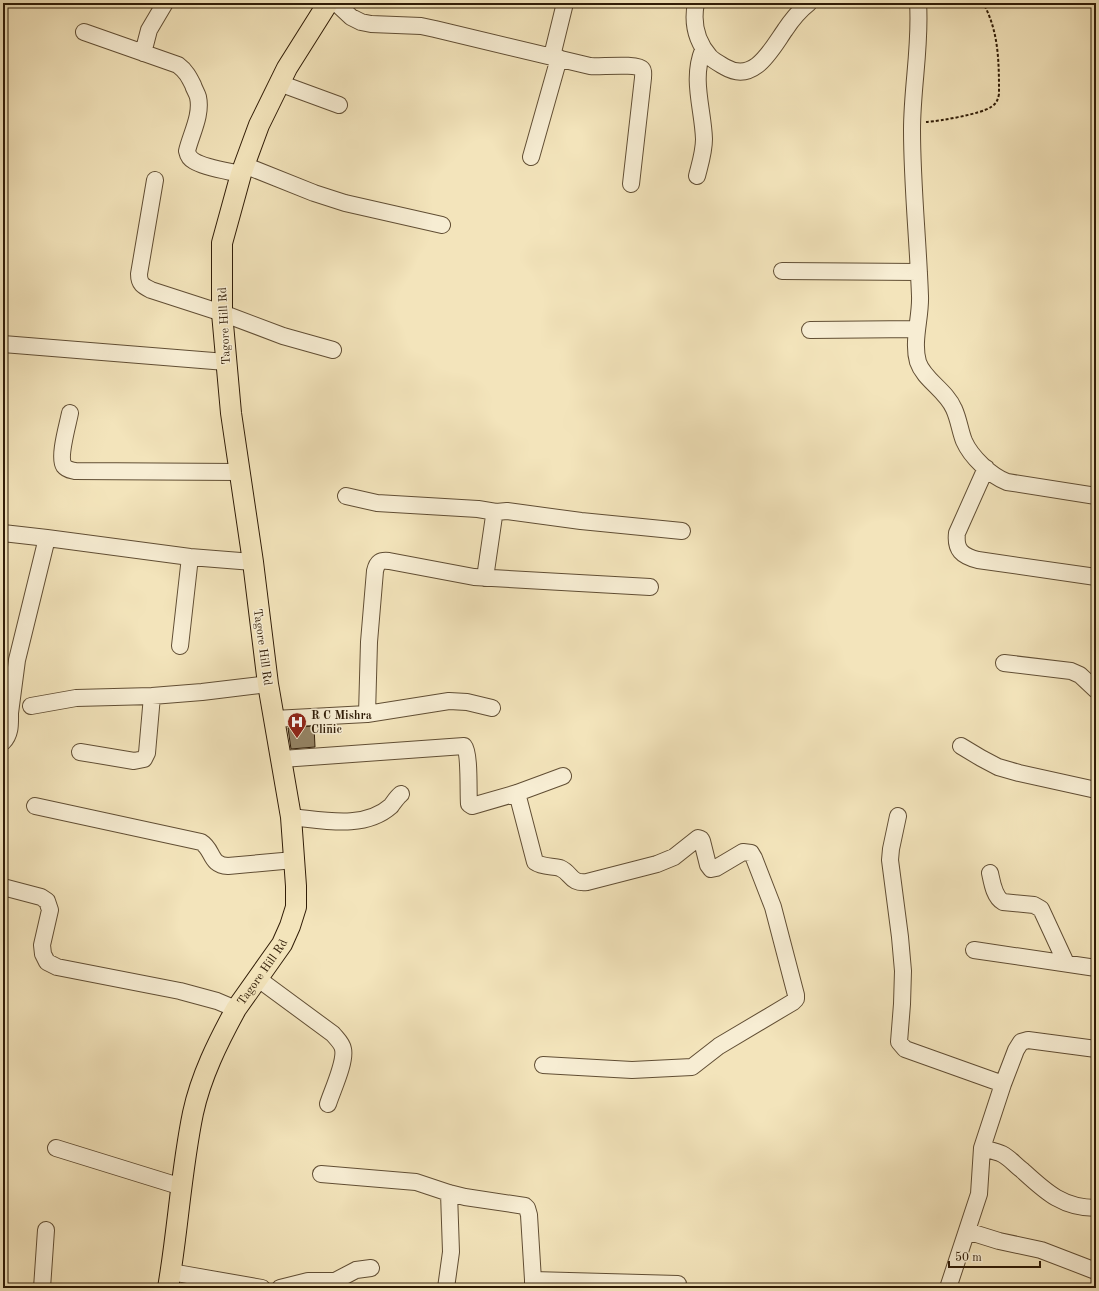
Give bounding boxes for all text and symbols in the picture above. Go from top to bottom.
street label: Tagore Hill Rd [217,287,233,365]
street label: Tagore Hill Rd [251,608,273,686]
place label: R C Mishra Clinic [311,710,372,736]
hospital icon: R C Mishra Clinic [286,711,308,739]
street label: Tagore Hill Rd [236,938,290,1008]
scale bar [949,1243,1040,1269]
text: 50 m [955,1251,982,1264]

